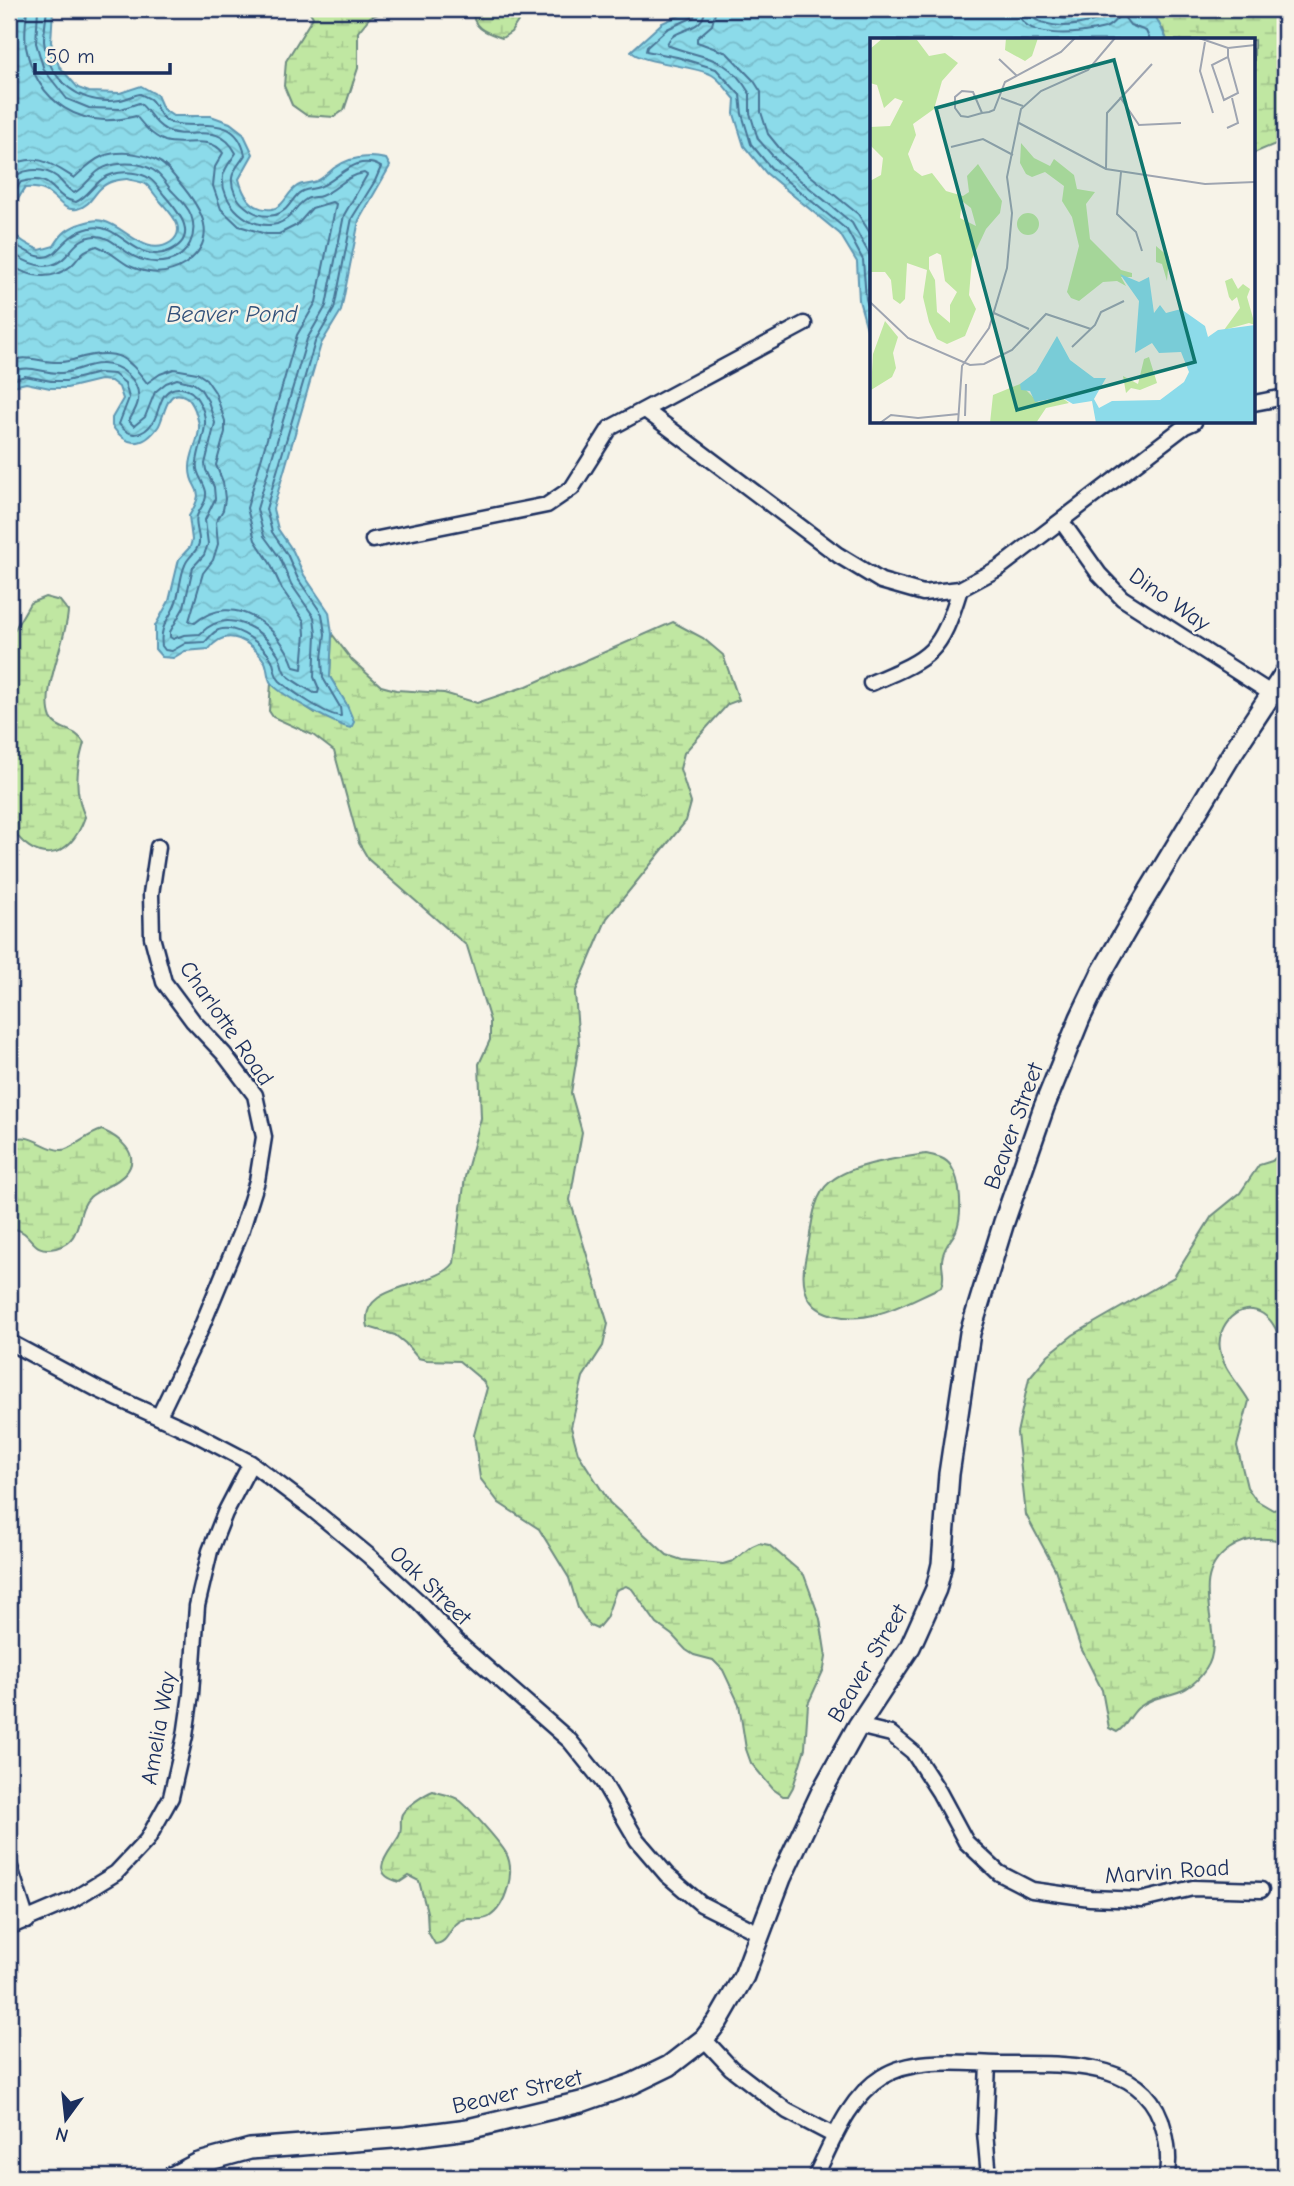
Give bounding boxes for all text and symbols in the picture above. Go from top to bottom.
scale bar [35,32,170,76]
inset map [870,38,1256,424]
text: 50 m [46,44,95,68]
water label: Beaver Pond [166,300,299,328]
street label: Dino Way [1124,562,1216,637]
street label: Charlotte Road [174,956,279,1091]
street label: Beaver Street [978,1058,1049,1193]
street label: Oak Street [384,1540,478,1632]
street label: Beaver Street [822,1598,914,1727]
street label: Amelia Way [135,1669,182,1787]
street label: Marvin Road [1104,1854,1230,1889]
street label: Beaver Street [449,2063,586,2120]
north arrow [32,2084,102,2154]
text: N [53,2122,71,2147]

